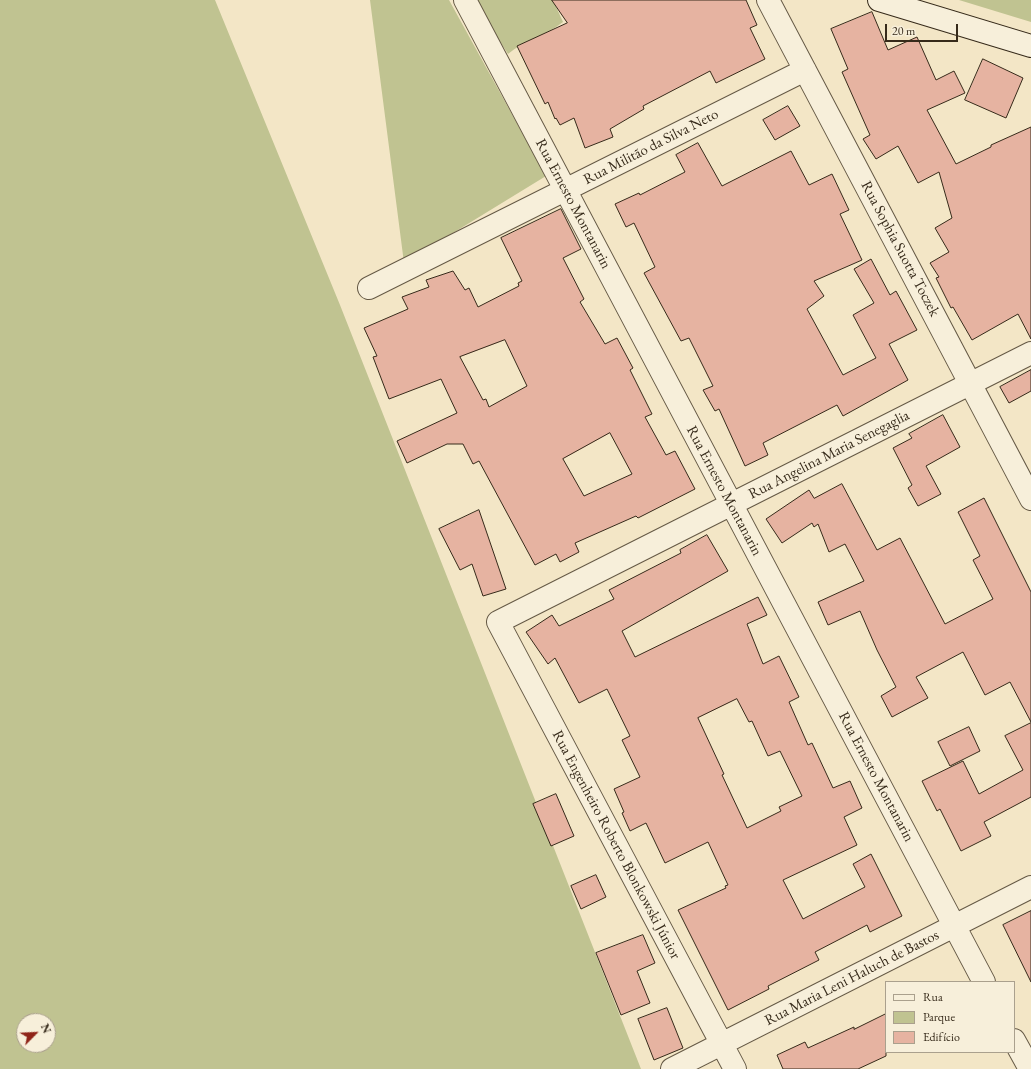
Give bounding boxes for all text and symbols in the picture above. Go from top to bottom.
scale bar [887,16,960,42]
text: 20 m [892,23,915,39]
street label: Rua Militão da Silva Neto [580,105,722,189]
street label: Rua Ernesto Montanarin [531,136,615,272]
street label: Rua Sophia Suotta Toczek [857,178,943,320]
street label: Rua Angelina Maria Senegaglia [746,407,912,503]
street label: Rua Ernesto Montanarin [682,423,766,559]
street label: Rua Ernesto Montanarin [834,709,918,845]
street label: Rua Engenheiro Roberto Blonkowski Júnior [548,727,684,963]
street label: Rua Maria Leni Haluch de Bastos [762,926,942,1030]
legend [885,981,1015,1053]
text: Parque [923,1009,955,1025]
north arrow [16,1013,56,1053]
text: N [38,1022,54,1035]
text: Edifício [923,1029,960,1045]

